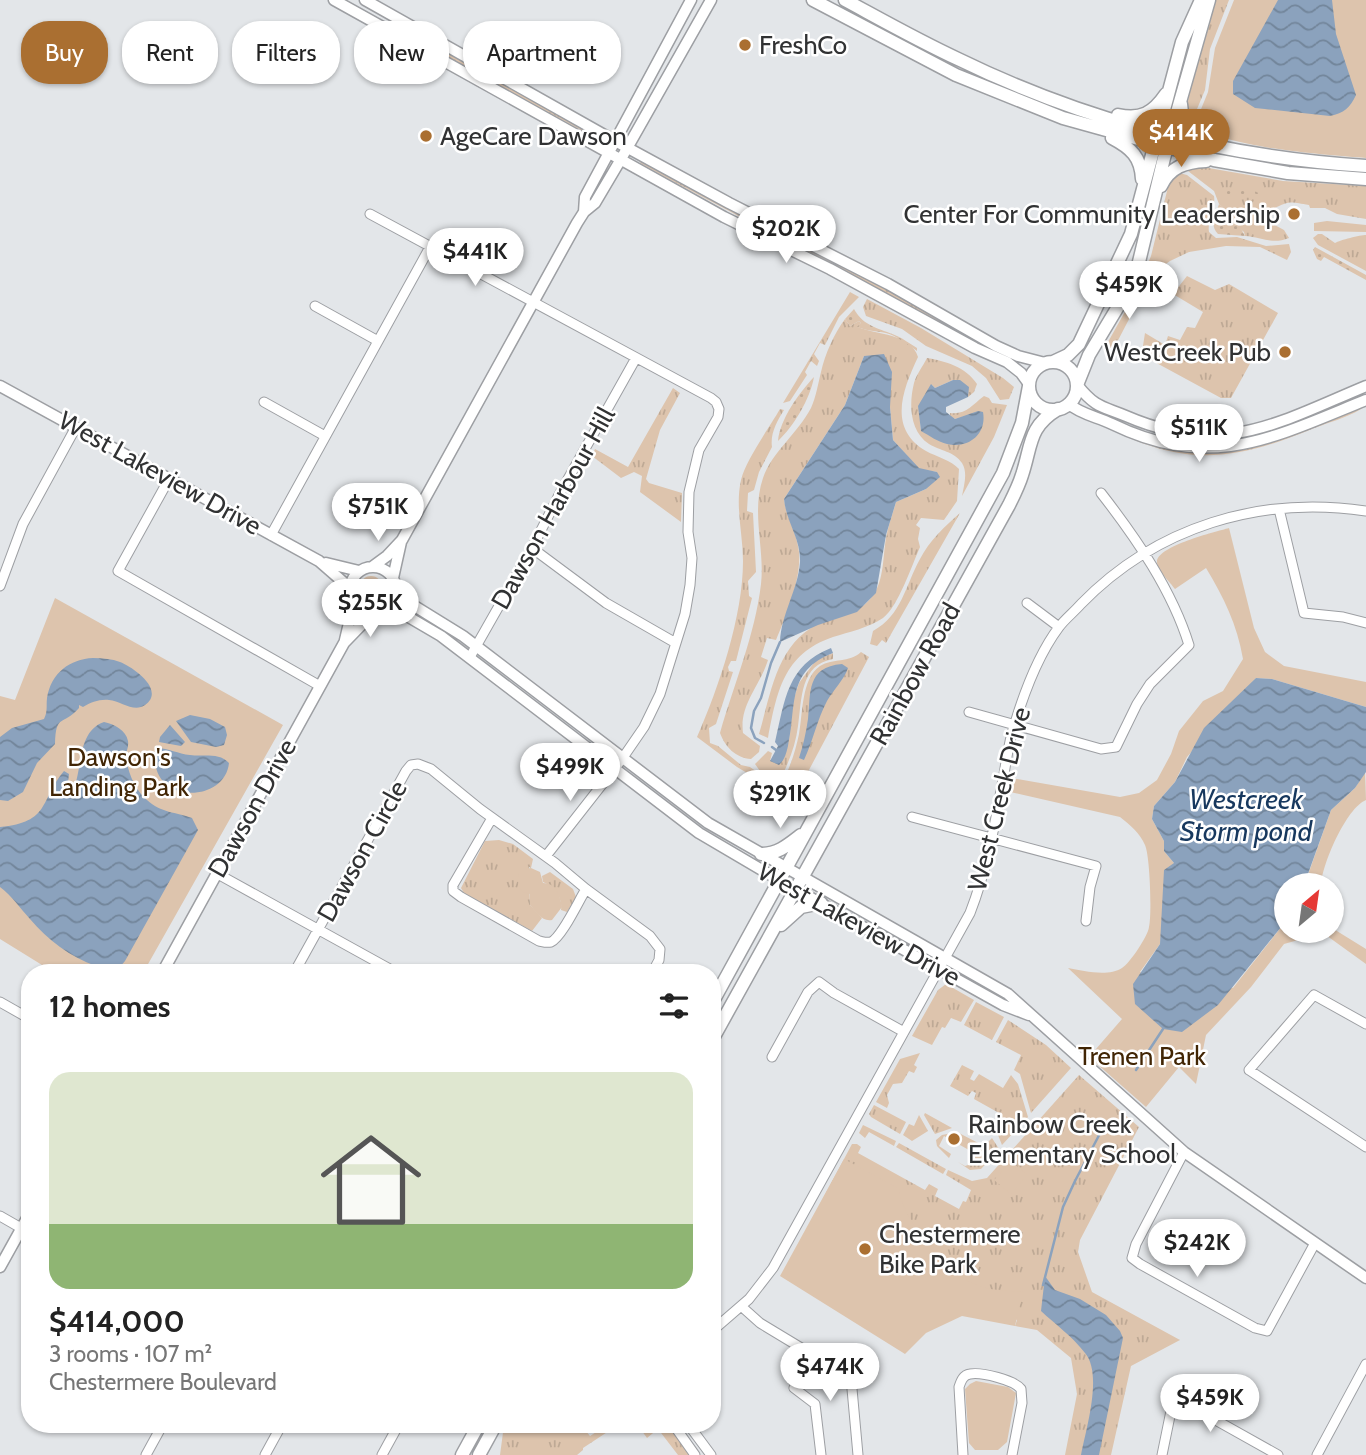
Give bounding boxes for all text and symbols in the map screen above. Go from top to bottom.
chip: Buy [21,21,108,84]
chip: Rent [122,21,218,84]
chip: Filters [232,21,340,84]
chip: New [354,21,449,84]
chip: Apartment [463,21,621,84]
place label: FreshCo [759,29,847,61]
marker: FreshCo [737,37,753,53]
pin: $414K [1132,110,1230,169]
text: $414K [1149,118,1213,146]
place label: AgeCare Dawson [440,120,627,152]
marker: AgeCare Dawson [418,128,434,144]
place label: Center For Community Leadership [904,198,1280,230]
pin: $202K [737,205,835,265]
marker: Center For Community Leadership [1286,206,1302,222]
text: $202K [752,214,820,242]
pin: $441K [426,229,524,288]
text: $441K [443,237,507,265]
pin: $459K [1080,262,1178,321]
text: $459K [1095,270,1163,298]
place label: WestCreek Pub [1104,336,1271,368]
marker: WestCreek Pub [1277,344,1293,360]
street label: Dawson Harbour Hill [484,401,622,615]
street label: West Lakeview Drive [53,404,267,542]
pin: $511K [1150,405,1248,464]
text: $511K [1170,413,1228,441]
pin: $751K [329,484,427,543]
text: $751K [348,492,408,520]
pin: $255K [321,580,419,639]
text: $255K [338,588,402,616]
street label: Rainbow Road [863,597,967,751]
street label: West Creek Drive [961,704,1037,894]
street label: Dawson Drive [201,733,303,883]
park label: Dawson's Landing Park [49,741,189,803]
pin: $499K [521,744,619,803]
text: $499K [536,752,604,780]
pin: $291K [731,770,829,830]
street label: Dawson Circle [310,775,414,927]
text: $291K [749,779,811,807]
water label: Westcreek Storm pond [1180,782,1314,848]
street label: West Lakeview Drive [752,855,966,993]
north arrow [1274,873,1344,943]
map controls [1274,873,1344,943]
icon: filters [655,987,693,1025]
text: 12 homes [49,988,171,1025]
park label: Trenen Park [1078,1040,1206,1072]
place label: Rainbow Creek Elementary School [968,1108,1176,1170]
icon: home [308,1117,434,1243]
marker: Rainbow Creek Elementary School [946,1131,962,1147]
place label: Chestermere Bike Park [879,1218,1021,1280]
pin: $242K [1148,1220,1246,1279]
text: $242K [1164,1228,1230,1256]
marker: Chestermere Bike Park [857,1241,873,1257]
text: $414,000 [49,1303,185,1340]
text: 3 rooms · 107 m² [49,1340,212,1368]
pin: $474K [781,1344,879,1403]
text: $474K [796,1352,864,1380]
text: Chestermere Boulevard [49,1368,277,1396]
pin: $459K [1161,1374,1259,1434]
text: $459K [1176,1383,1244,1411]

